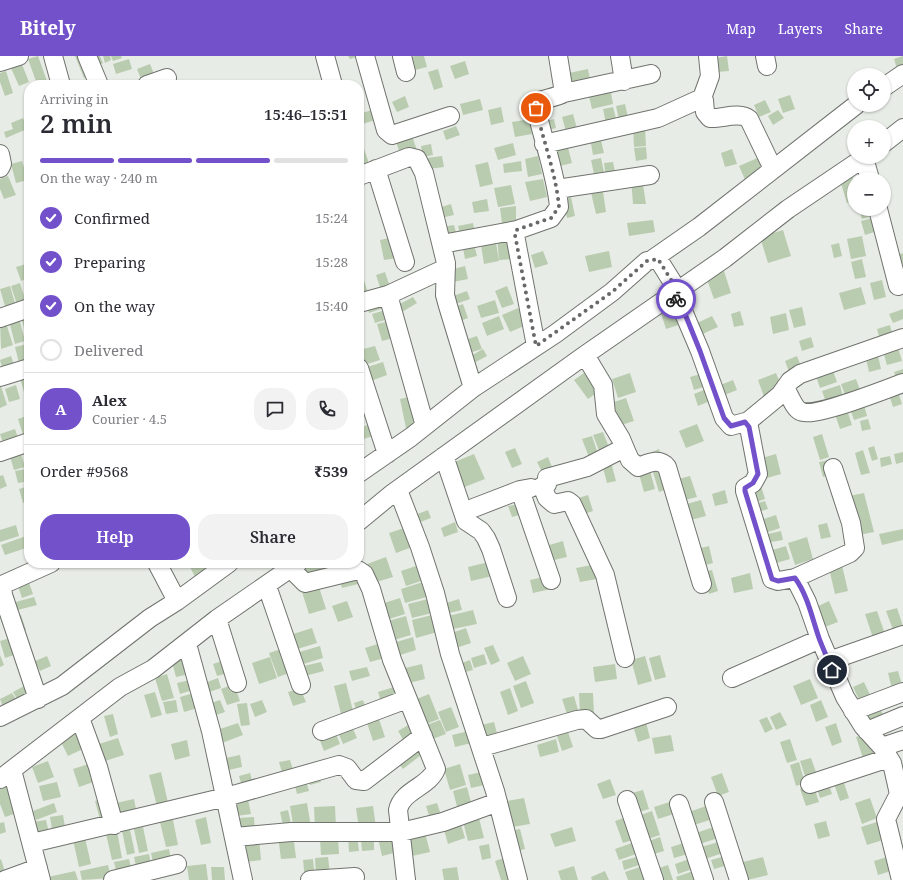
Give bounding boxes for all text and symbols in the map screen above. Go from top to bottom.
text: Bitely [20,15,76,41]
text: Map [726,19,756,38]
text: Layers [778,19,823,38]
text: Share [845,19,883,38]
map controls [847,68,891,216]
button: locate [847,68,891,112]
text: Arriving in [40,90,109,108]
pin [519,91,553,125]
icon: bag [525,97,547,119]
text: 15:46–15:51 [264,104,348,124]
text: 2 min [40,105,113,141]
button: + [847,120,891,164]
text: On the way · 240 m [40,169,158,187]
button: − [847,172,891,216]
icon: check [40,207,62,229]
text: Confirmed [74,208,150,228]
text: 15:24 [315,209,348,227]
icon: check [40,251,62,273]
text: Preparing [74,252,145,272]
text: 15:28 [315,253,348,271]
courier [656,279,696,319]
icon: bike [665,288,687,310]
icon: check [40,295,62,317]
text: On the way [74,296,155,316]
text: 15:40 [315,297,348,315]
text: Delivered [74,340,143,360]
button: chat [254,388,296,430]
button: phone [306,388,348,430]
text: Alex [92,390,127,410]
text: A [55,399,67,419]
text: Courier · 4.5 [92,410,167,428]
text: Order #9568 [40,461,128,481]
text: ₹539 [314,461,348,481]
button: Help [40,514,190,560]
button: Share [198,514,348,560]
pin [815,653,849,687]
icon: home [821,659,843,681]

